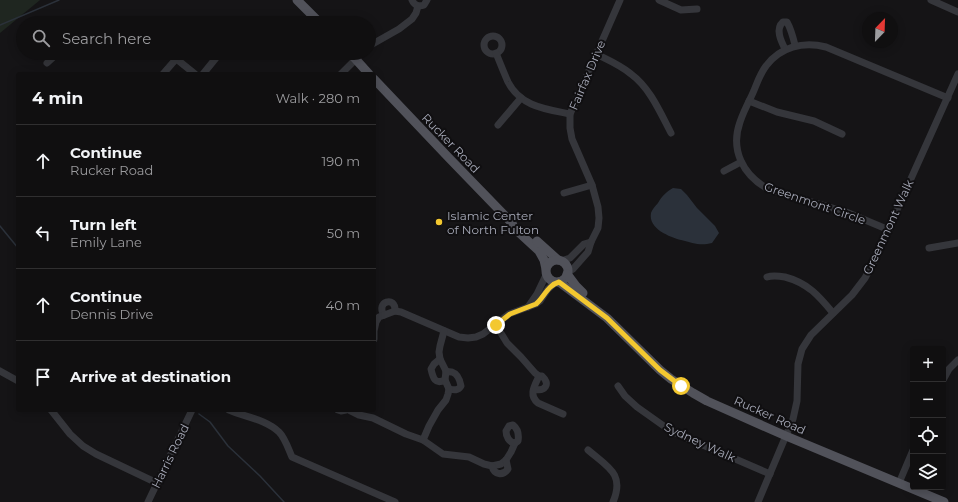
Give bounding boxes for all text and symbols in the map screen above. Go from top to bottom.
north arrow [862,12,898,48]
search box [16,16,376,60]
icon: search [30,27,52,49]
text: Search here [62,29,151,48]
street label: Fairfax Drive [566,38,608,112]
text: 4 min [32,88,83,108]
text: Walk · 280 m [276,90,360,106]
street label: Rucker Road [419,110,483,176]
text: Continue [70,143,142,162]
icon: ahead [32,150,54,172]
text: 190 m [322,153,360,169]
text: Rucker Road [70,162,153,178]
street label: Greenmont Walk [859,176,917,277]
street label: Greenmont Circle [762,179,868,227]
place label: Islamic Center of North Fulton [447,208,539,237]
text: Turn left [70,215,137,234]
marker: Islamic Center of North Fulton [434,217,444,227]
icon: left [32,222,54,244]
text: 50 m [327,225,360,241]
text: Emily Lane [70,234,142,250]
text: Continue [70,287,142,306]
icon: ahead [32,294,54,316]
text: 40 m [326,297,360,313]
text: Dennis Drive [70,306,153,322]
route end [487,316,505,334]
map controls [910,346,946,490]
button: + [910,346,946,382]
icon: arrive [32,366,54,388]
text: Arrive at destination [70,367,231,386]
route start [672,377,690,395]
button: − [910,382,946,418]
street label: Rucker Road [732,393,808,437]
button: locate [910,418,946,454]
street label: Sydney Walk [662,419,739,465]
street label: Harris Road [148,421,192,491]
button: layers [910,454,946,490]

